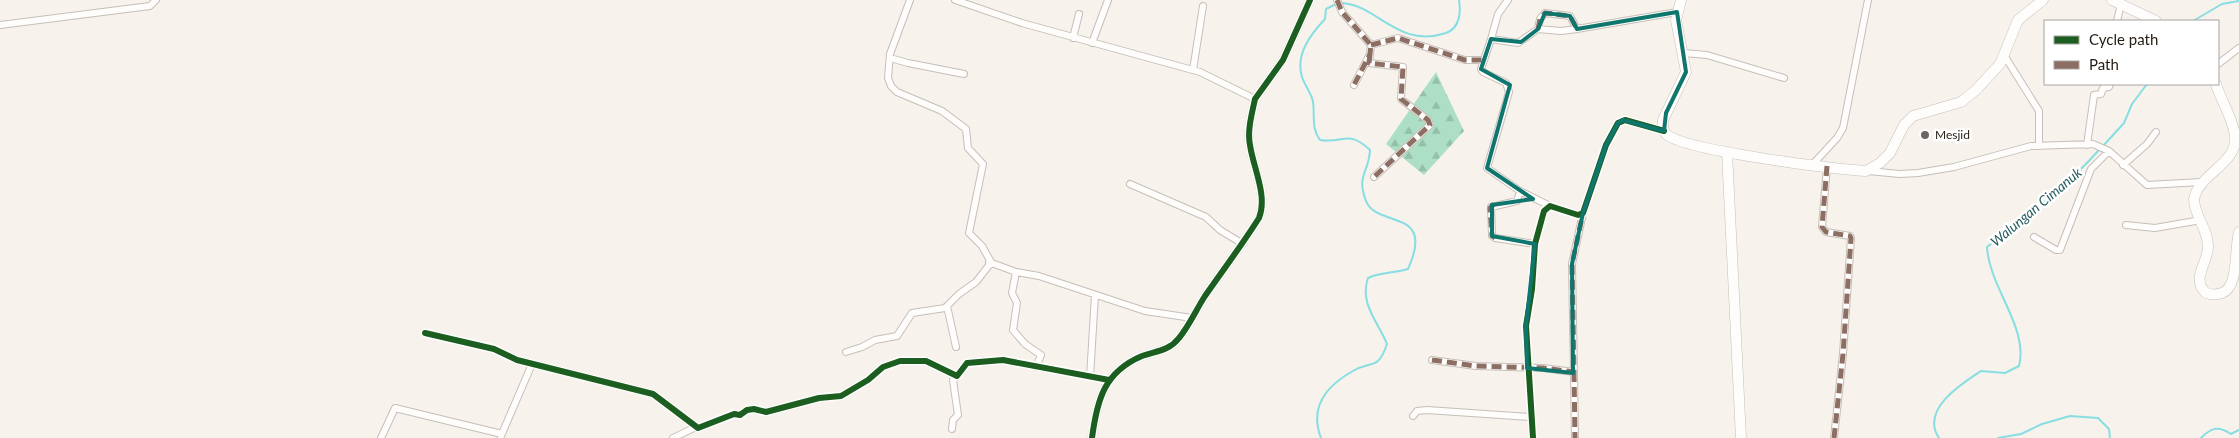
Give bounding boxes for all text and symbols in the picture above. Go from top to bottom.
legend [2044,20,2219,85]
text: Cycle path [2089,30,2158,48]
text: Path [2089,55,2119,73]
place label: Mesjid [1935,127,1970,142]
marker: Mesjid [1919,129,1931,141]
water label: Walungan Cimanuk [1987,163,2085,250]

